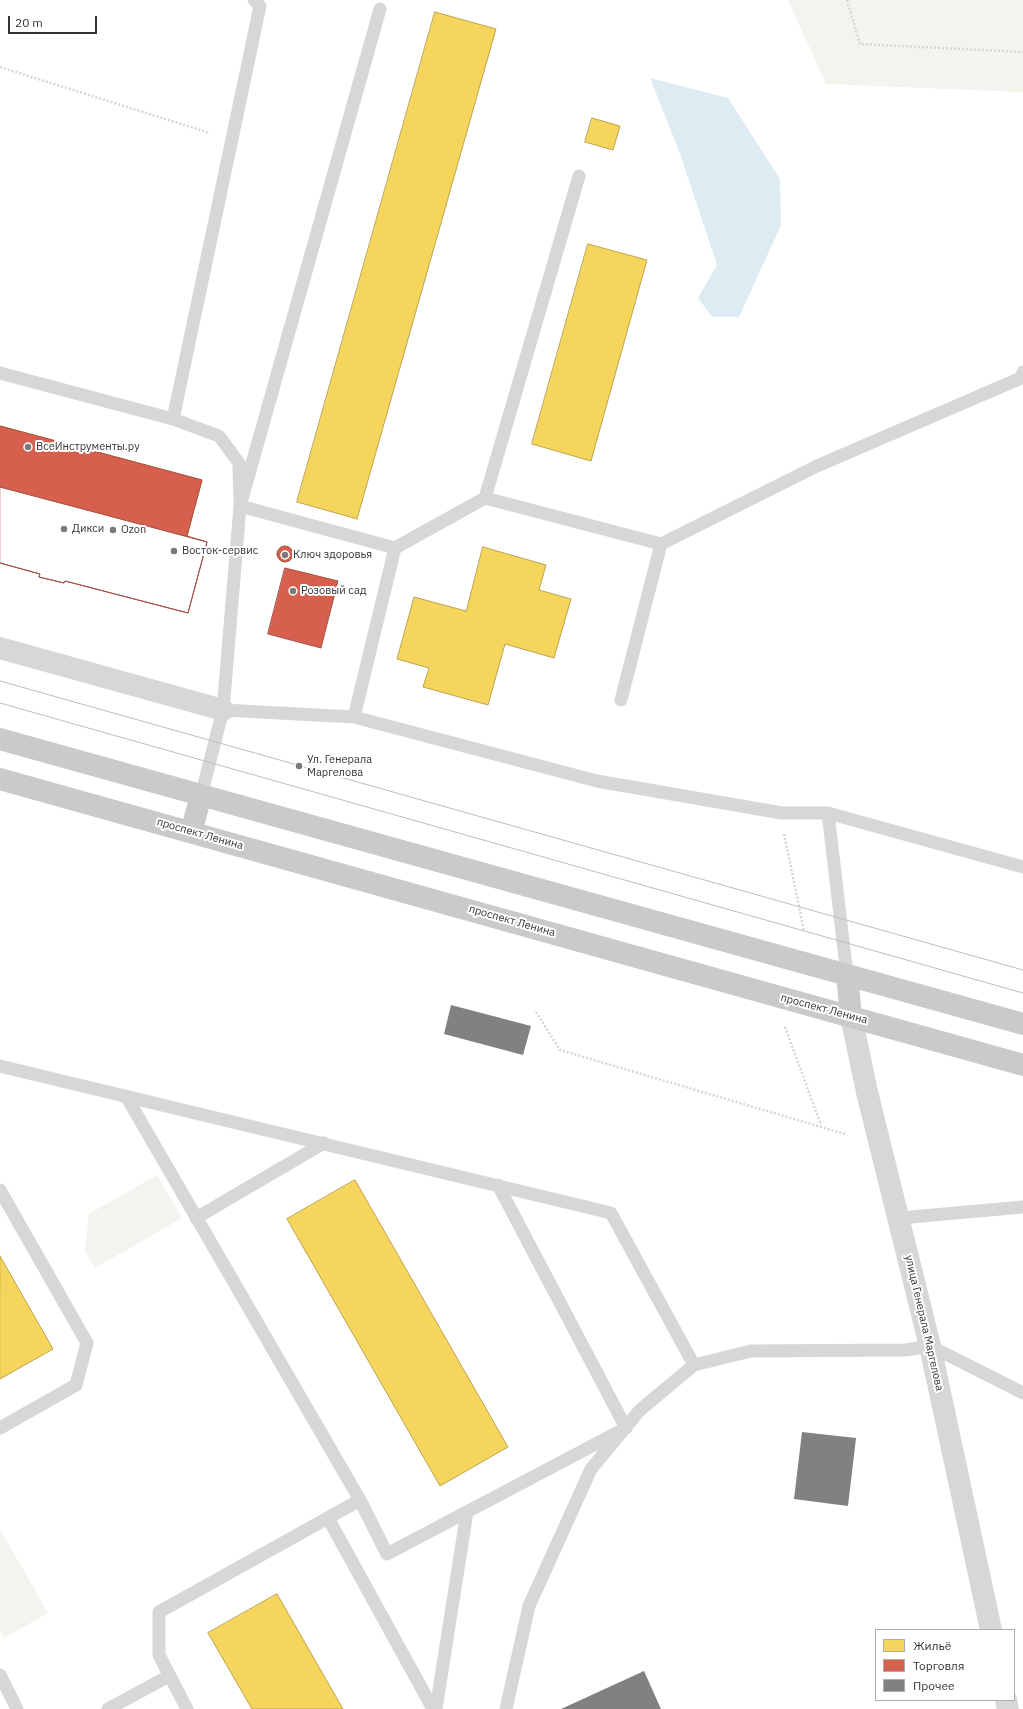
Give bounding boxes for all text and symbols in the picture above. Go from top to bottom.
scale bar [10,8,99,34]
text: 20 m [15,15,43,30]
place label: ВсеИнструменты.ру [36,440,140,454]
marker: ВсеИнструменты.ру [23,442,33,452]
place label: Дикси [72,522,104,536]
place label: Ozon [121,523,146,537]
marker: Дикси [59,524,69,534]
marker: Ozon [108,525,118,535]
place label: Восток-сервис [182,544,258,558]
marker: Восток-сервис [169,546,179,556]
place label: Ключ здоровья [293,548,372,562]
marker: Ключ здоровья [280,550,290,560]
place label: Розовый сад [301,584,367,598]
marker: Розовый сад [288,586,298,596]
place label: Ул. Генерала Маргелова [307,753,372,779]
marker: Ул. Генерала Маргелова [294,761,304,771]
street label: проспект Ленина [155,815,245,853]
street label: проспект Ленина [467,902,557,940]
street label: проспект Ленина [779,991,869,1027]
street label: улица Генерала Маргелова [902,1254,946,1392]
legend [875,1629,1015,1701]
text: Жильё [913,1638,951,1653]
text: Торговля [913,1658,964,1673]
text: Прочее [913,1678,955,1693]

